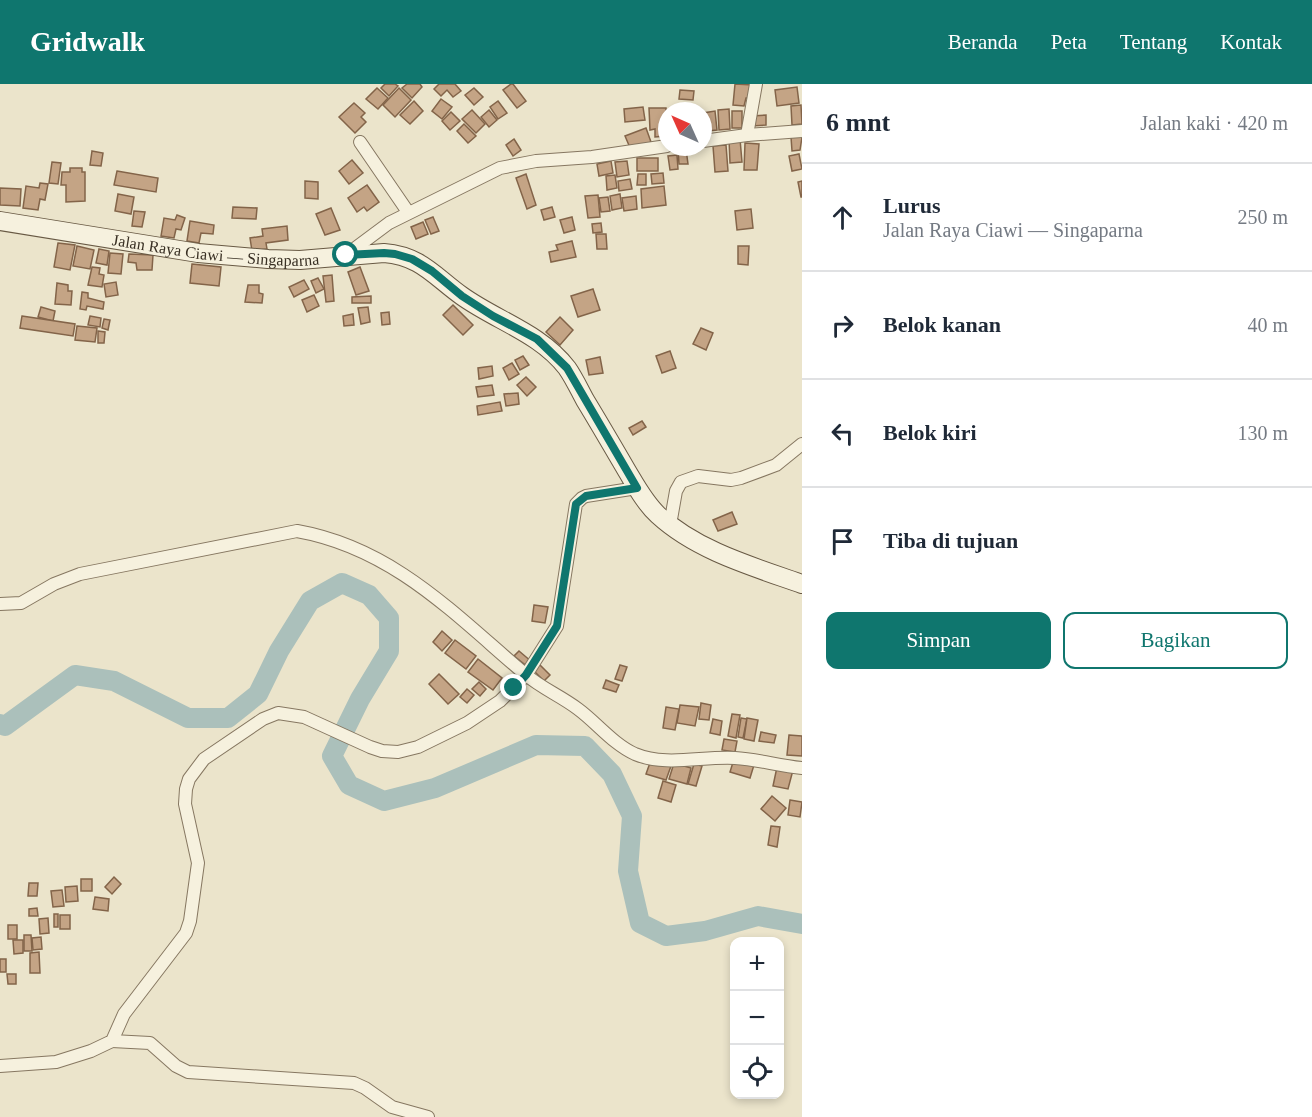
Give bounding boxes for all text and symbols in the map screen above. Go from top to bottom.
text: Gridwalk [30,26,145,57]
text: Beranda [948,30,1018,54]
text: Peta [1051,30,1087,54]
text: Tentang [1120,30,1187,54]
text: Kontak [1220,30,1282,54]
north arrow [658,102,712,156]
text: 6 mnt [826,108,890,137]
text: Jalan kaki · 420 m [1140,112,1288,134]
text: Lurus [883,193,940,218]
icon: ahead [826,201,859,234]
text: 250 m [1237,206,1288,228]
text: Jalan Raya Ciawi — Singaparna [883,219,1143,241]
street label: Jalan Raya Ciawi — Singaparna [111,231,320,270]
route start [332,241,358,267]
icon: right [826,309,859,342]
text: Belok kanan [883,312,1001,337]
text: 40 m [1247,314,1288,336]
icon: left [826,417,859,450]
text: Belok kiri [883,420,977,445]
text: 130 m [1237,422,1288,444]
icon: arrive [826,525,859,558]
text: Tiba di tujuan [883,528,1018,553]
button: Simpan [826,612,1051,669]
button: Bagikan [1063,612,1288,669]
route end [500,674,526,700]
map controls [730,937,784,1099]
button: + [730,937,784,991]
button: − [730,991,784,1045]
button: locate [730,1045,784,1099]

